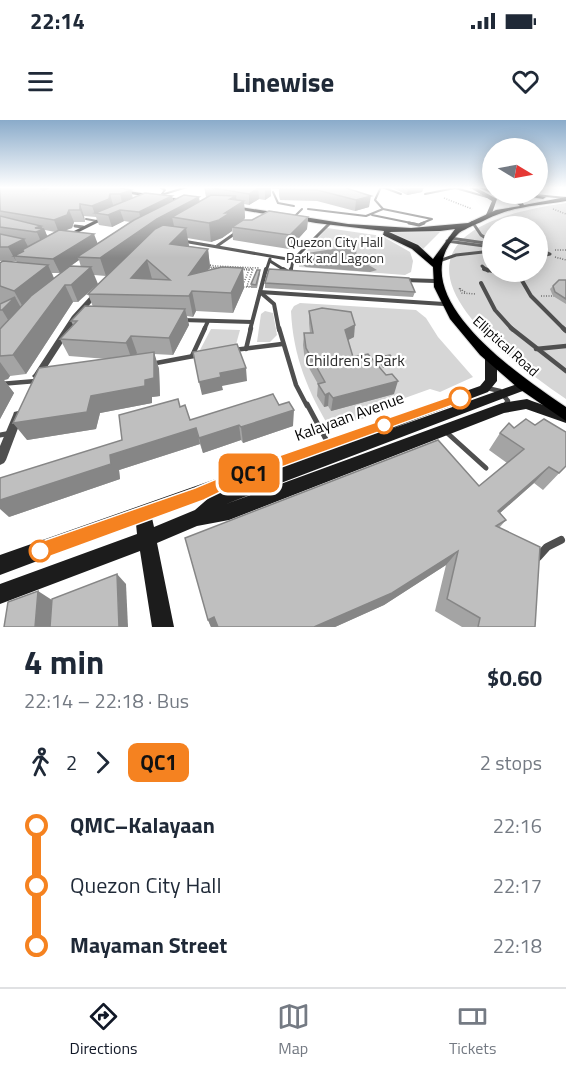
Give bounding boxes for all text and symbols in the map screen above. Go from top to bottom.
text: 22:14 [30,4,85,38]
text: Linewise [232,61,334,102]
icon: menu [24,65,57,98]
icon: heart [509,65,542,98]
north arrow [482,138,548,204]
map controls [482,138,548,282]
button: layers [482,216,548,282]
park label: Quezon City Hall Park and Lagoon [286,231,384,268]
street label: Elliptical Road [469,310,544,381]
park label: Children's Park [305,348,405,372]
street label: Kalayaan Avenue [291,385,407,447]
unlabelled marker [449,387,471,409]
unlabelled marker [375,416,393,434]
line badge: QC1 [214,454,284,492]
text: QC1 [231,457,267,489]
unlabelled marker [29,540,51,562]
text: 4 min [24,637,104,687]
text: $0.60 [487,661,542,695]
text: 22:14 – 22:18 · Bus [24,685,189,716]
icon: walk [24,746,57,779]
icon: forward [86,746,119,779]
text: QC1 [140,746,177,778]
text: 2 [66,747,77,778]
text: 2 stops [480,747,542,778]
text: QMC–Kalayaan [70,808,215,842]
text: 22:16 [493,810,542,841]
text: Quezon City Hall [70,868,222,902]
text: 22:17 [493,870,542,901]
text: Mayaman Street [70,928,227,962]
text: 22:18 [493,930,542,961]
tab: Directions [70,1000,137,1060]
tab: Map [277,1000,310,1060]
tab: Tickets [449,1000,496,1060]

